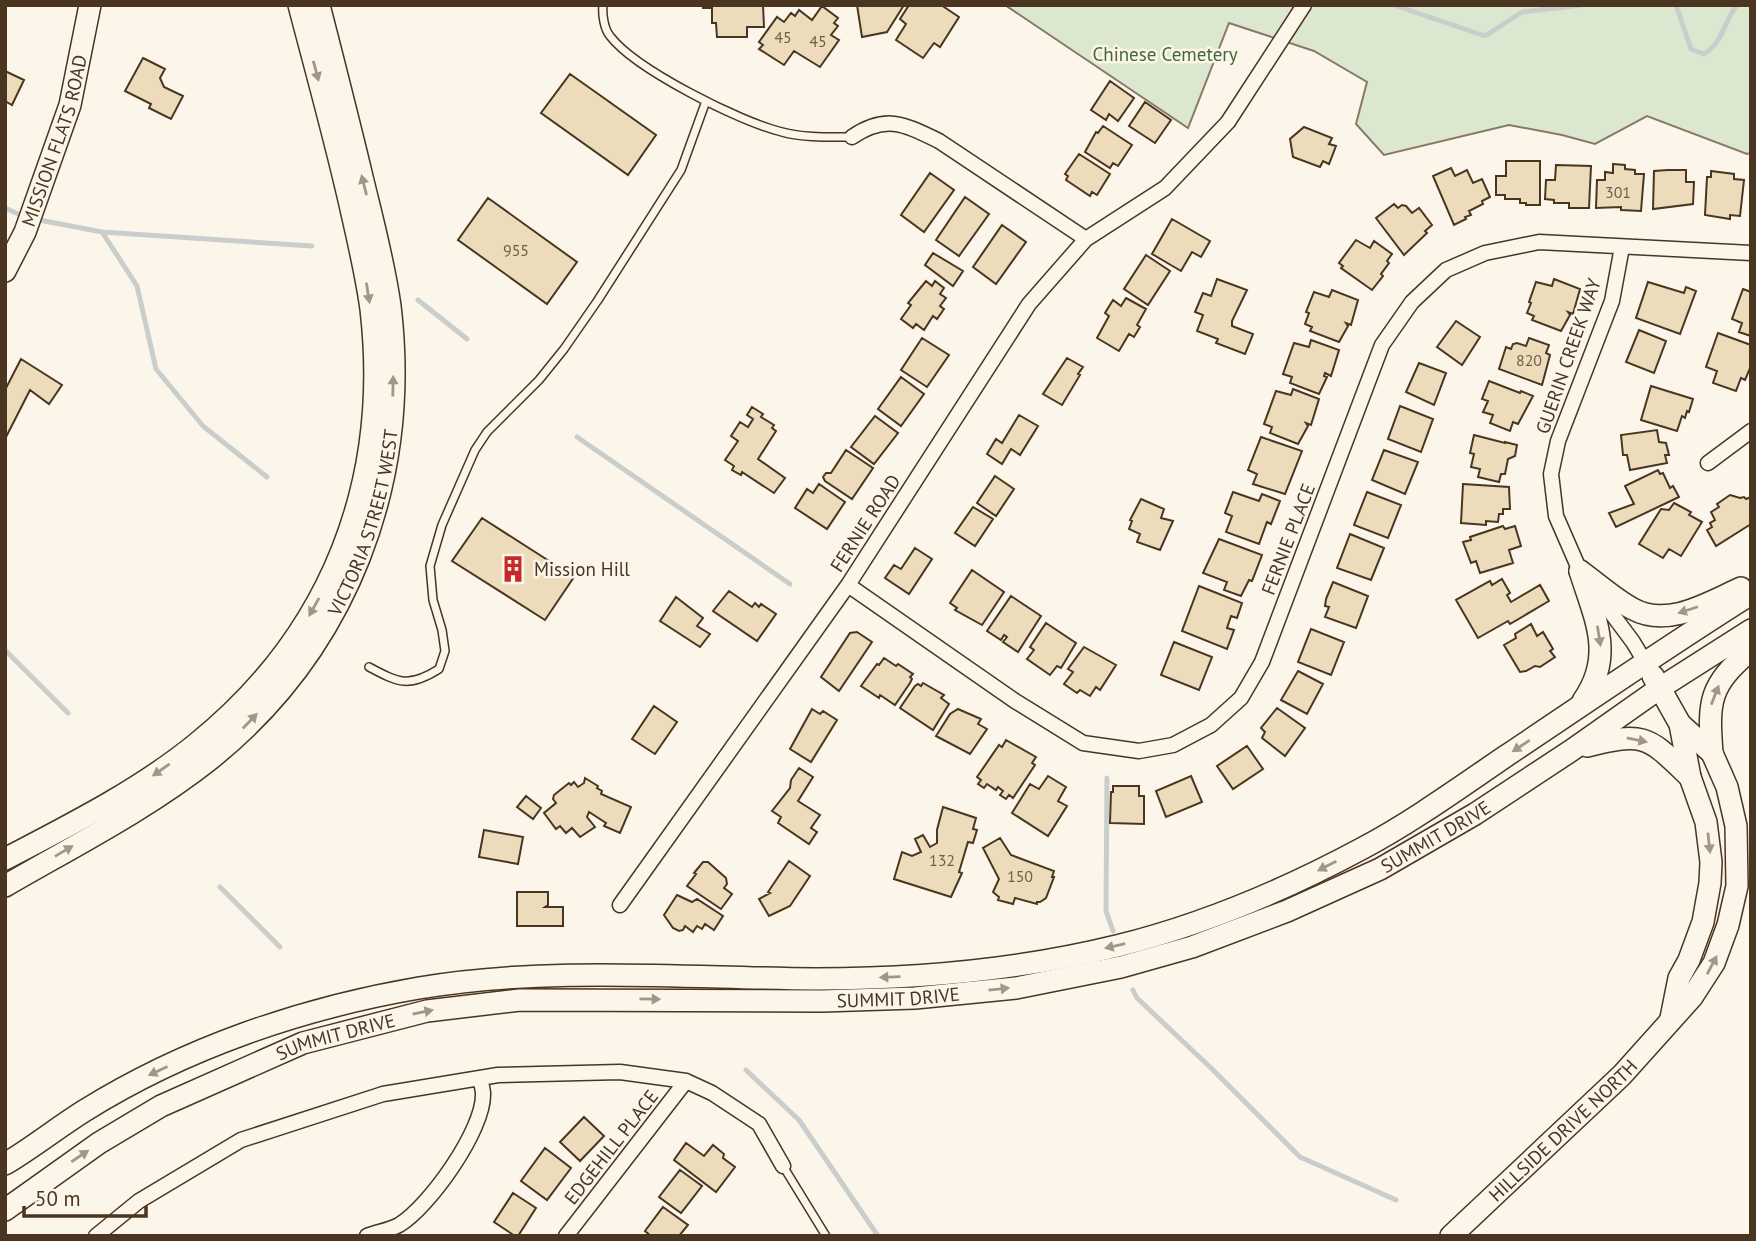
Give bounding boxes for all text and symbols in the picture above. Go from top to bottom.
house number: 45 [774,27,792,47]
house number: 45 [809,31,827,51]
park label: Chinese Cemetery [1092,42,1238,66]
street label: MISSION FLATS ROAD [16,53,92,230]
one-way arrow [312,61,322,82]
one-way arrow [359,174,370,196]
house number: 301 [1605,182,1631,202]
house number: 955 [503,240,529,260]
street label: GUERIN CREEK WAY [1530,275,1606,437]
one-way arrow [363,282,374,304]
house number: 820 [1516,350,1542,370]
one-way arrow [388,375,399,397]
street label: VICTORIA STREET WEST [322,427,403,621]
street label: FERNIE ROAD [825,470,905,576]
street label: FERNIE PLACE [1256,480,1320,598]
building icon: Mission Hill [498,554,528,584]
place label: Mission Hill [534,557,630,581]
one-way arrow [308,598,320,617]
one-way arrow [1678,605,1699,616]
one-way arrow [1594,625,1605,647]
one-way arrow [1709,684,1720,705]
one-way arrow [241,713,258,730]
one-way arrow [1626,734,1648,745]
one-way arrow [1511,740,1531,753]
one-way arrow [152,763,170,777]
street label: SUMMIT DRIVE [1376,795,1495,878]
one-way arrow [1703,832,1714,854]
one-way arrow [55,845,74,858]
house number: 132 [929,850,955,870]
one-way arrow [1317,860,1337,872]
house number: 150 [1007,866,1033,886]
one-way arrow [1104,940,1126,951]
one-way arrow [1705,955,1717,975]
one-way arrow [879,971,901,982]
street label: SUMMIT DRIVE [836,982,961,1013]
one-way arrow [989,984,1011,995]
one-way arrow [639,993,661,1005]
one-way arrow [412,1006,434,1017]
street label: SUMMIT DRIVE [272,1008,398,1066]
street label: HILLSIDE DRIVE NORTH [1484,1054,1642,1206]
one-way arrow [148,1065,168,1077]
street label: EDGEHILL PLACE [559,1085,663,1209]
one-way arrow [71,1150,90,1163]
scale bar [24,1174,147,1218]
text: 50 m [35,1185,81,1212]

